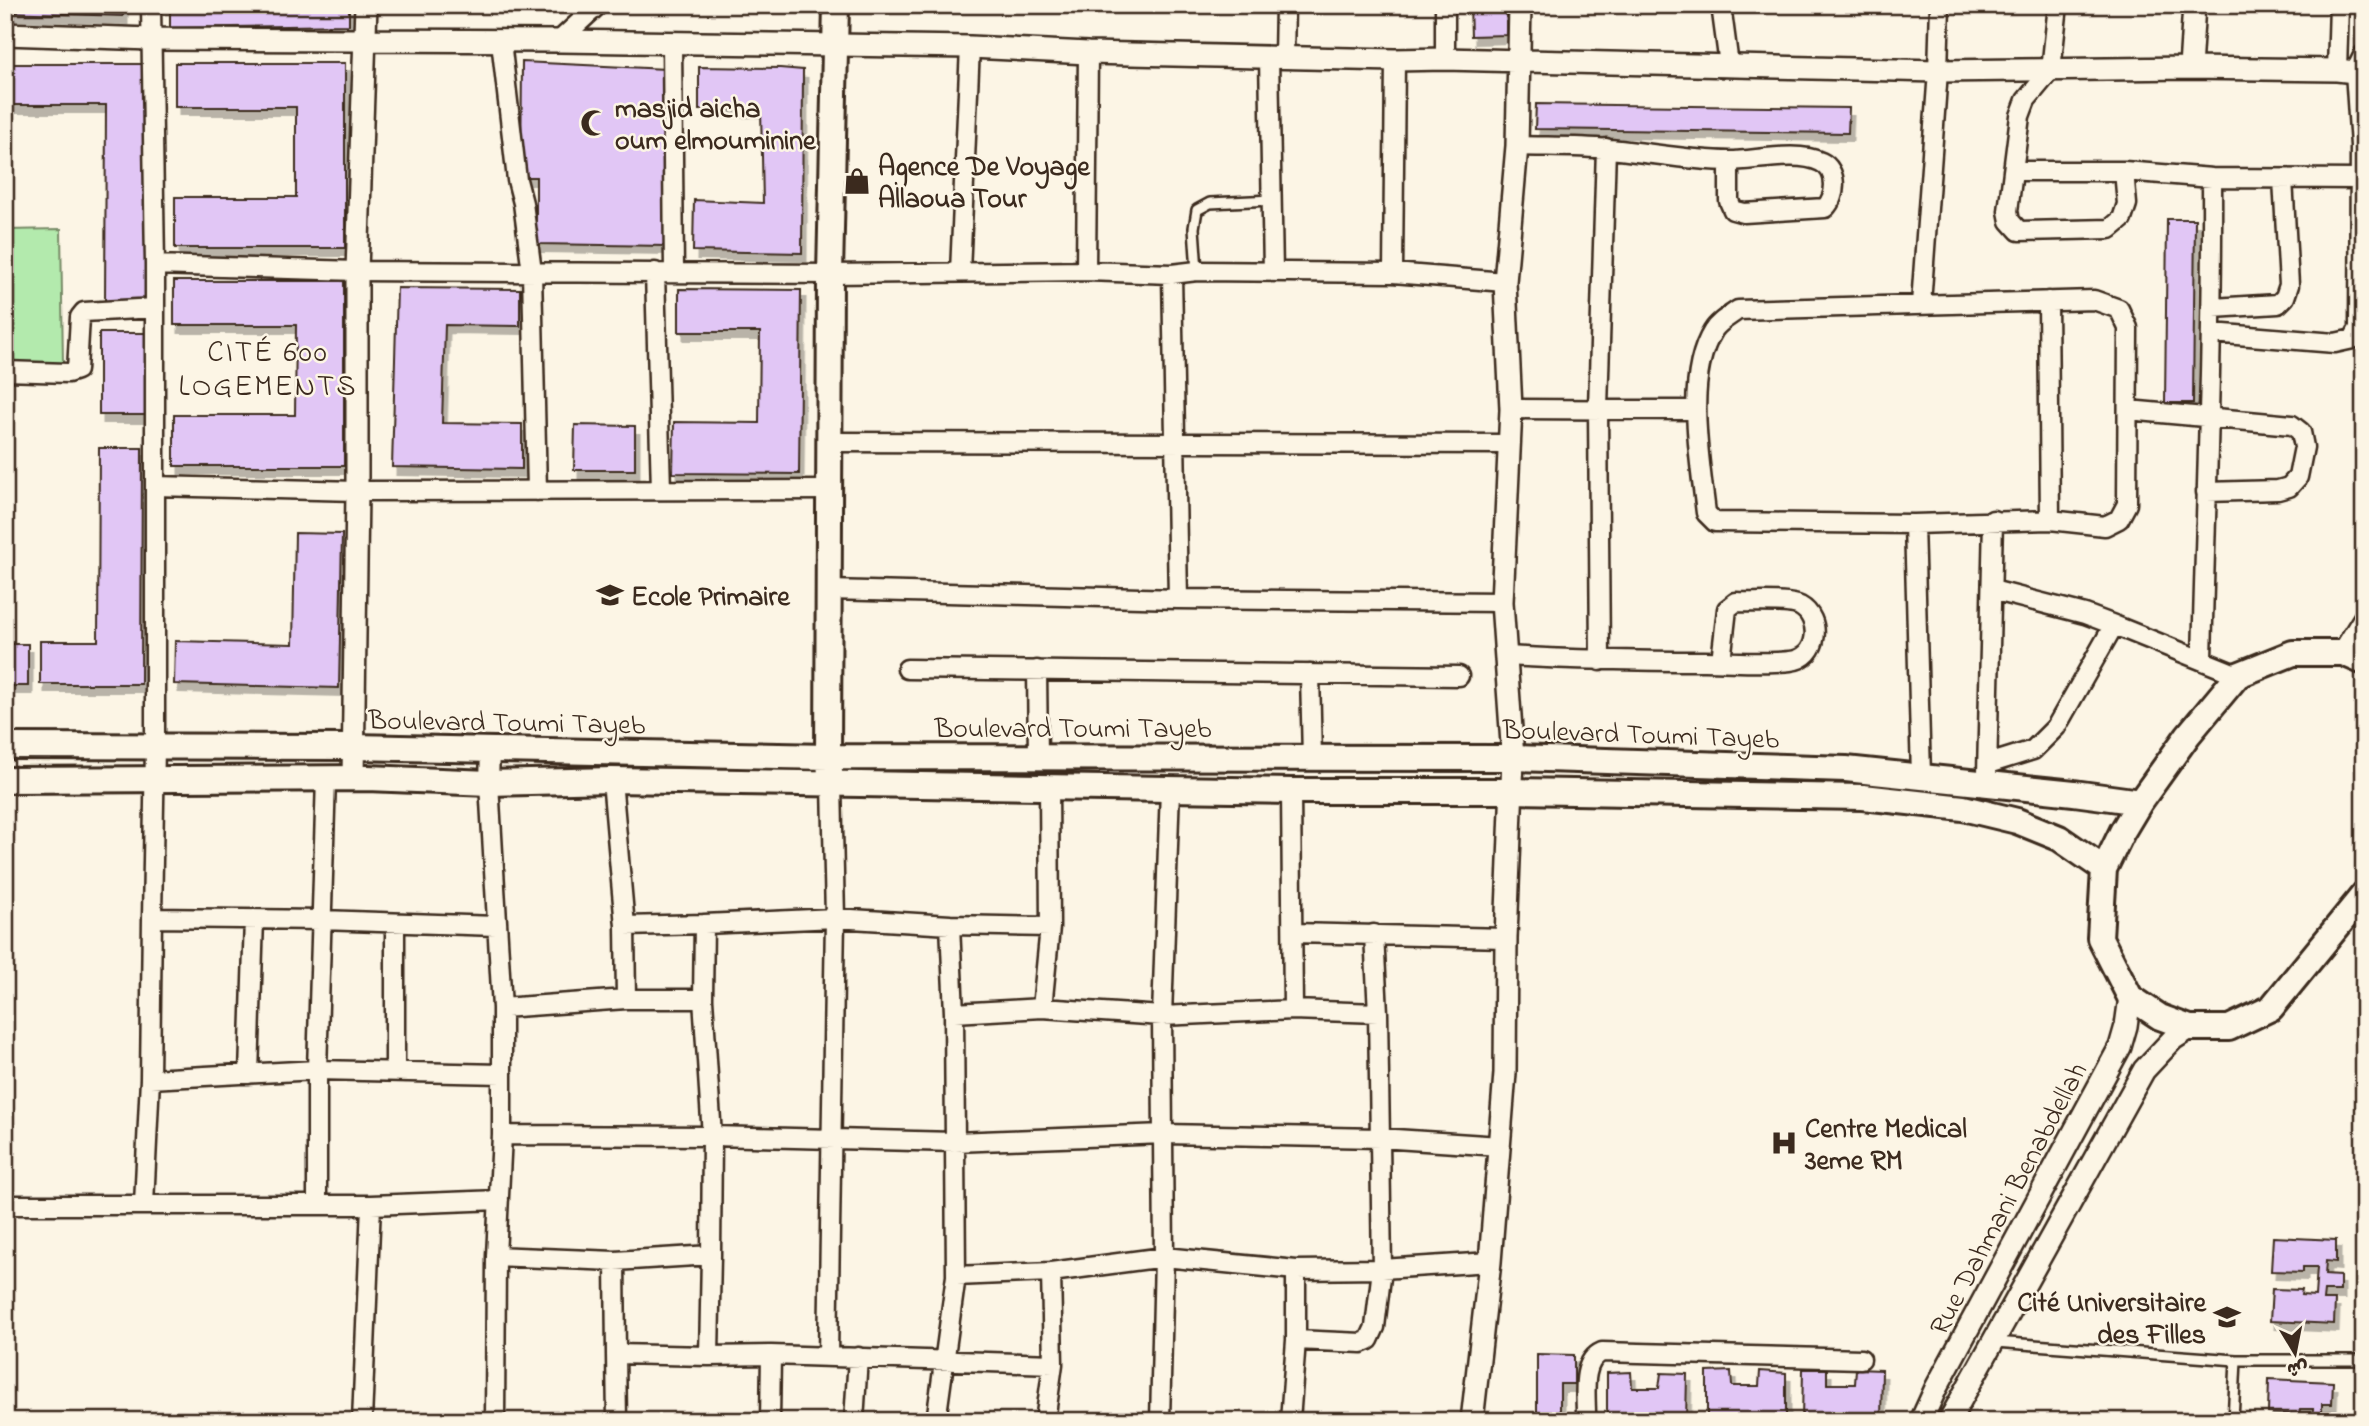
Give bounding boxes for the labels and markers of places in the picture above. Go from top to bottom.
place label: masjid aicha oum elmouminine [615,90,817,163]
mosque icon: masjid aicha oum elmouminine [579,108,609,138]
place label: Agence De Voyage Allaoua Tour [878,148,1091,221]
shop icon: Agence De Voyage Allaoua Tour [842,166,872,196]
place label: Ecole Primaire [631,578,791,619]
school or university icon: Ecole Primaire [595,580,625,610]
place label: Centre Medical 3eme RM [1804,1110,1967,1183]
hospital icon: Centre Medical 3eme RM [1769,1128,1799,1158]
place label: Cité Universitaire des Filles [2017,1284,2207,1357]
school or university icon: Cité Universitaire des Filles [2212,1302,2242,1332]

